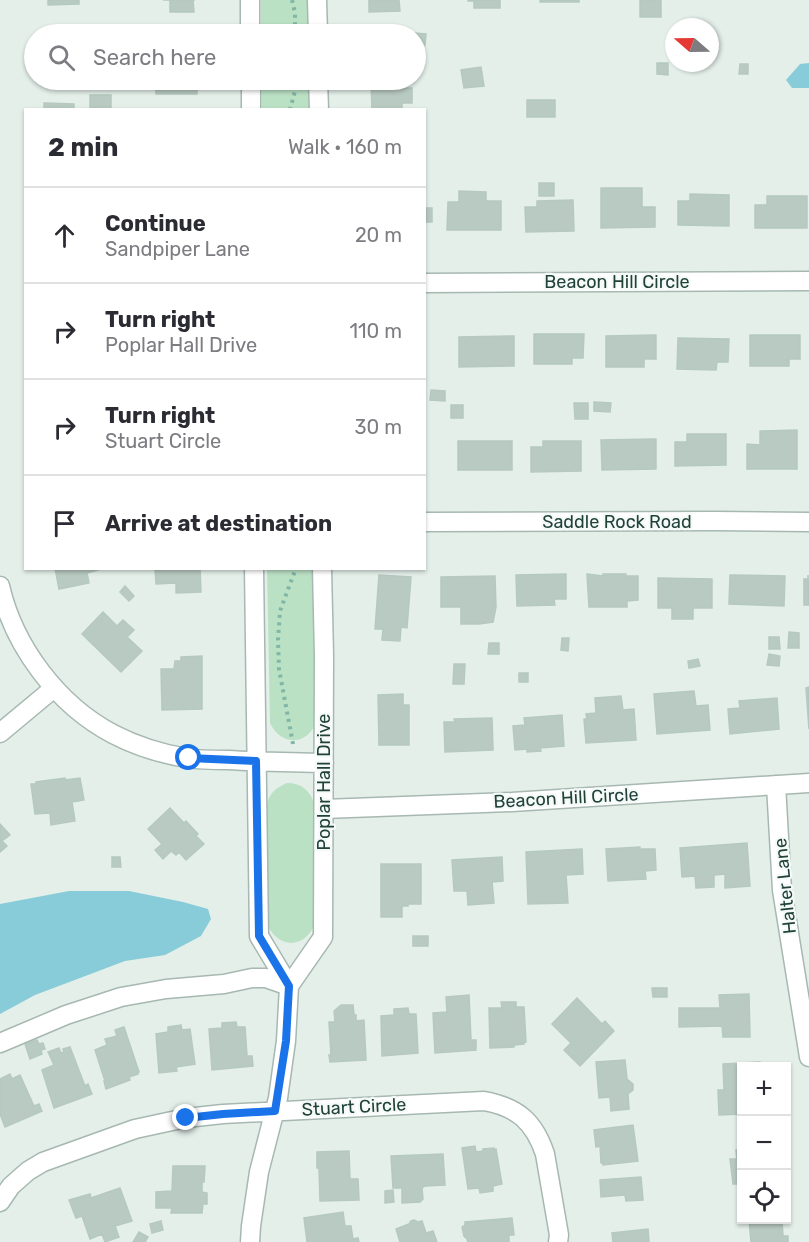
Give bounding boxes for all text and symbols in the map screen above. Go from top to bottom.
north arrow [665,18,719,72]
search box [24,24,426,90]
icon: search [45,41,78,74]
text: Search here [93,44,216,71]
text: 2 min [48,132,118,163]
text: Walk · 160 m [288,135,402,159]
text: Continue [105,210,206,237]
icon: ahead [48,219,81,252]
text: 20 m [355,223,402,247]
text: Sandpiper Lane [105,237,250,261]
street label: Beacon Hill Circle [544,271,690,293]
text: Turn right [105,306,215,333]
icon: right [48,315,81,348]
text: 110 m [350,319,402,343]
text: Poplar Hall Drive [105,333,257,357]
text: Turn right [105,402,215,429]
icon: right [48,411,81,444]
text: 30 m [355,415,402,439]
text: Stuart Circle [105,429,221,453]
icon: arrive [48,507,81,540]
text: Arrive at destination [105,510,332,537]
street label: Saddle Rock Road [542,511,692,533]
street label: Poplar Hall Drive [313,714,335,850]
route start [175,744,201,770]
street label: Beacon Hill Circle [493,783,639,813]
street label: Halter Lane [769,837,801,935]
map controls [737,1062,791,1224]
button: + [737,1062,791,1116]
street label: Stuart Circle [301,1093,407,1121]
route end [172,1104,198,1130]
button: − [737,1116,791,1170]
button: locate [737,1170,791,1224]

